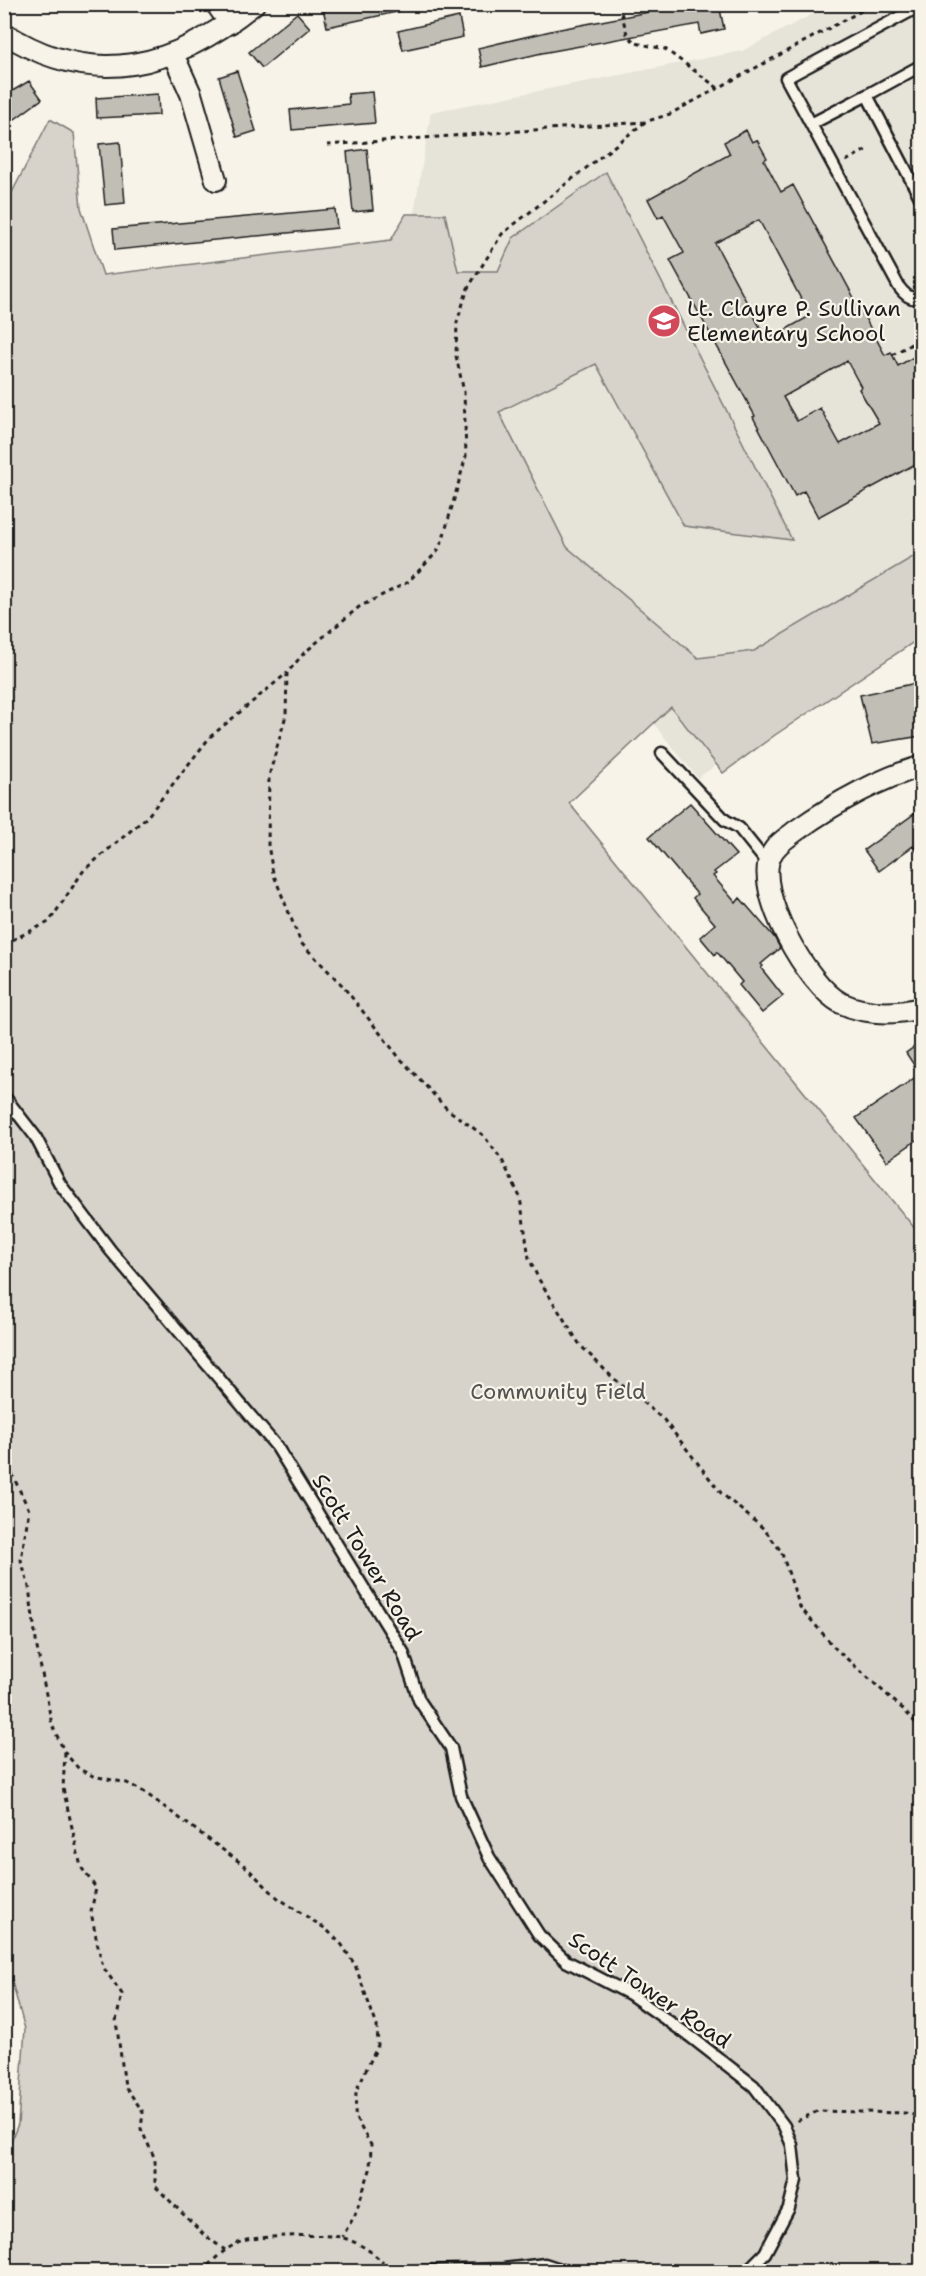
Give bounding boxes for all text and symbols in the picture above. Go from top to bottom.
place label: Lt. Clayre P. Sullivan Elementary School [687,294,901,348]
school or university icon: Lt. Clayre P. Sullivan Elementary School [646,303,682,339]
park label: Community Field [470,1377,646,1406]
street label: Scott Tower Road [306,1468,428,1646]
street label: Scott Tower Road [563,1925,737,2055]

